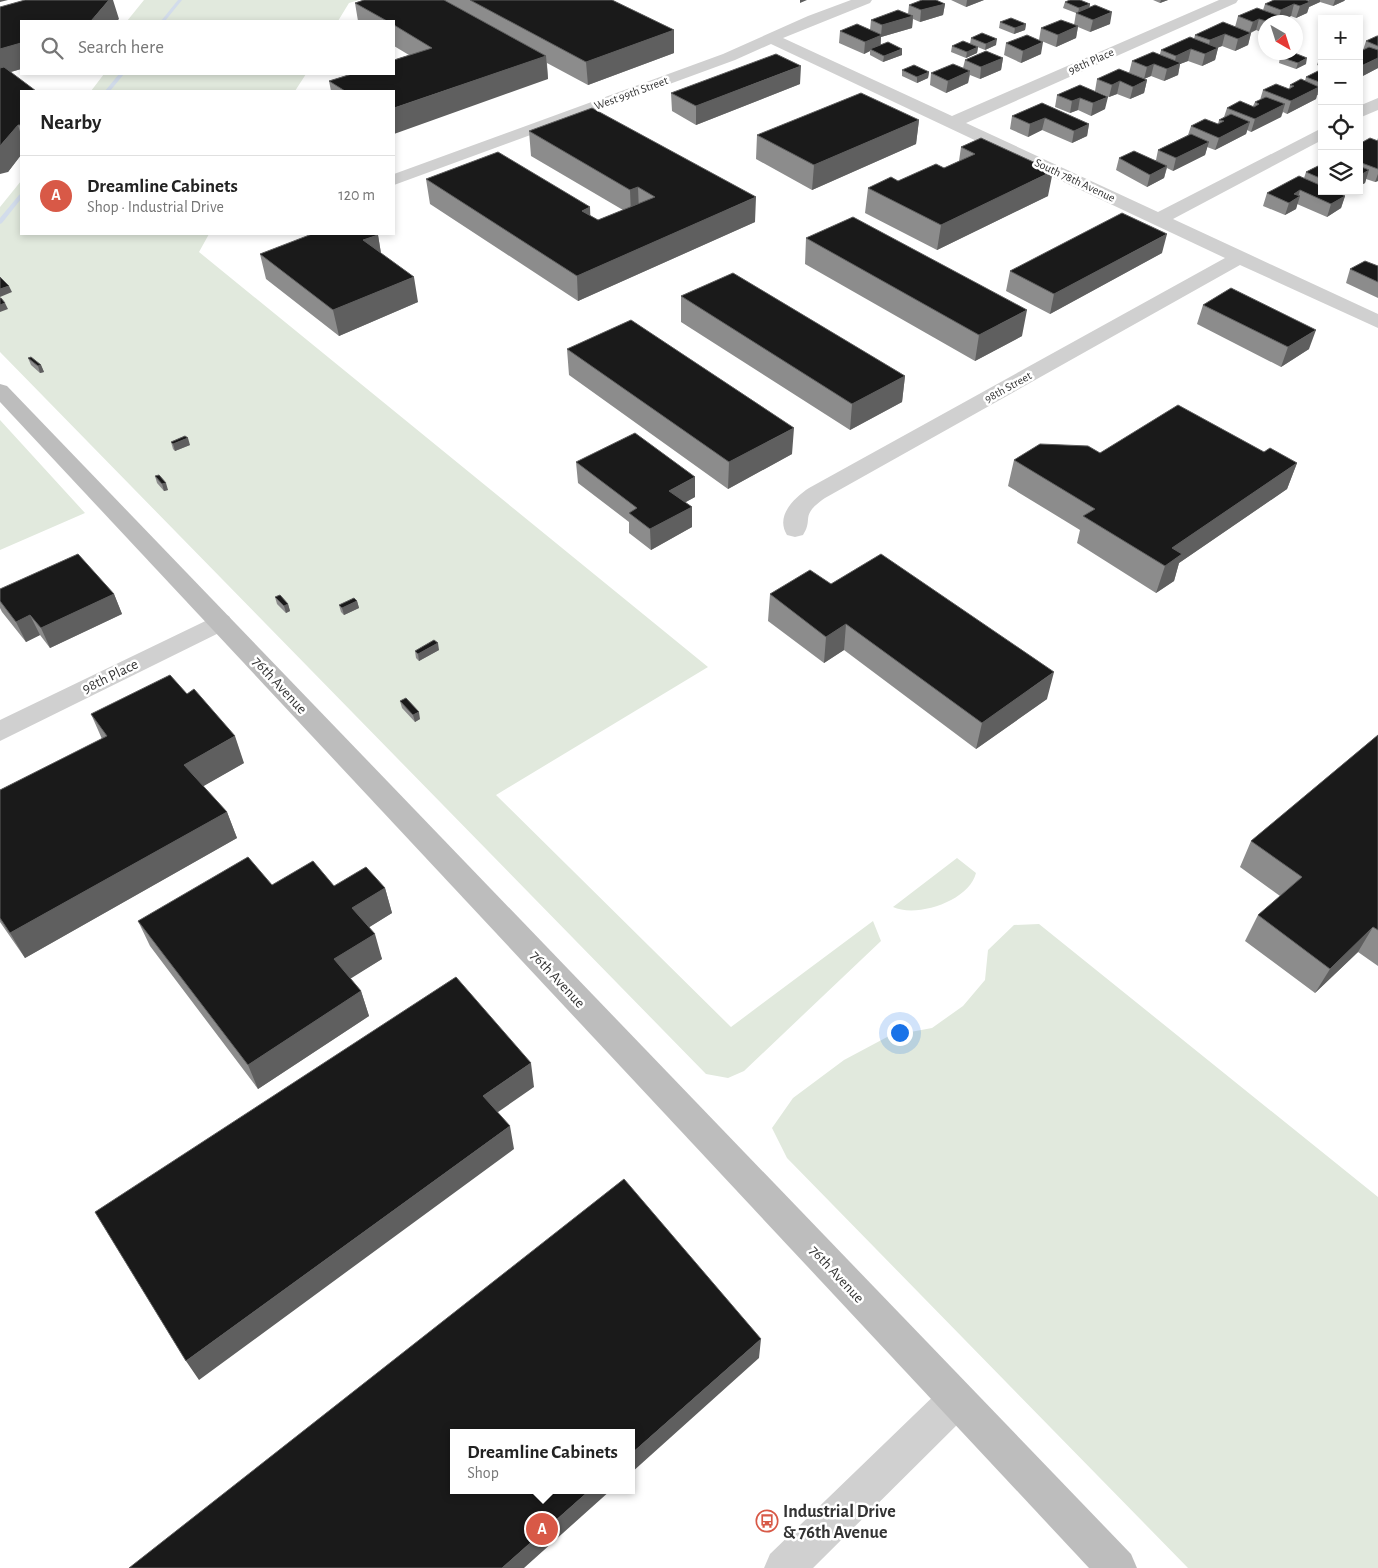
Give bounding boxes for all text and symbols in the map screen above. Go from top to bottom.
north arrow [1258,15,1303,60]
map controls [1318,15,1363,195]
button: + [1318,15,1363,60]
search box [20,20,395,75]
icon: search [38,34,66,62]
text: Search here [78,38,164,57]
street label: 98th Place [1067,46,1115,76]
button: − [1318,60,1363,105]
street label: West 99th Street [593,74,670,112]
button: locate [1318,105,1363,150]
text: Nearby [40,112,101,133]
button: layers [1318,150,1363,195]
street label: South 78th Avenue [1033,156,1117,204]
text: Dreamline Cabinets [87,177,238,196]
text: A [51,187,61,203]
text: 120 m [338,187,375,203]
text: Shop · Industrial Drive [87,199,224,215]
street label: 98th Street [983,369,1034,405]
street label: 76th Avenue [250,654,310,717]
street label: 98th Place [80,656,141,696]
street label: 76th Avenue [528,948,588,1011]
your location [887,1020,913,1046]
street label: 76th Avenue [807,1243,867,1306]
popup [450,1429,635,1494]
text: Dreamline Cabinets [467,1443,618,1462]
text: Shop [467,1465,499,1481]
place label: Industrial Drive & 76th Avenue [783,1503,896,1542]
bus stop icon: Industrial Drive & 76th Avenue [755,1509,779,1533]
pin: A [526,1510,558,1548]

